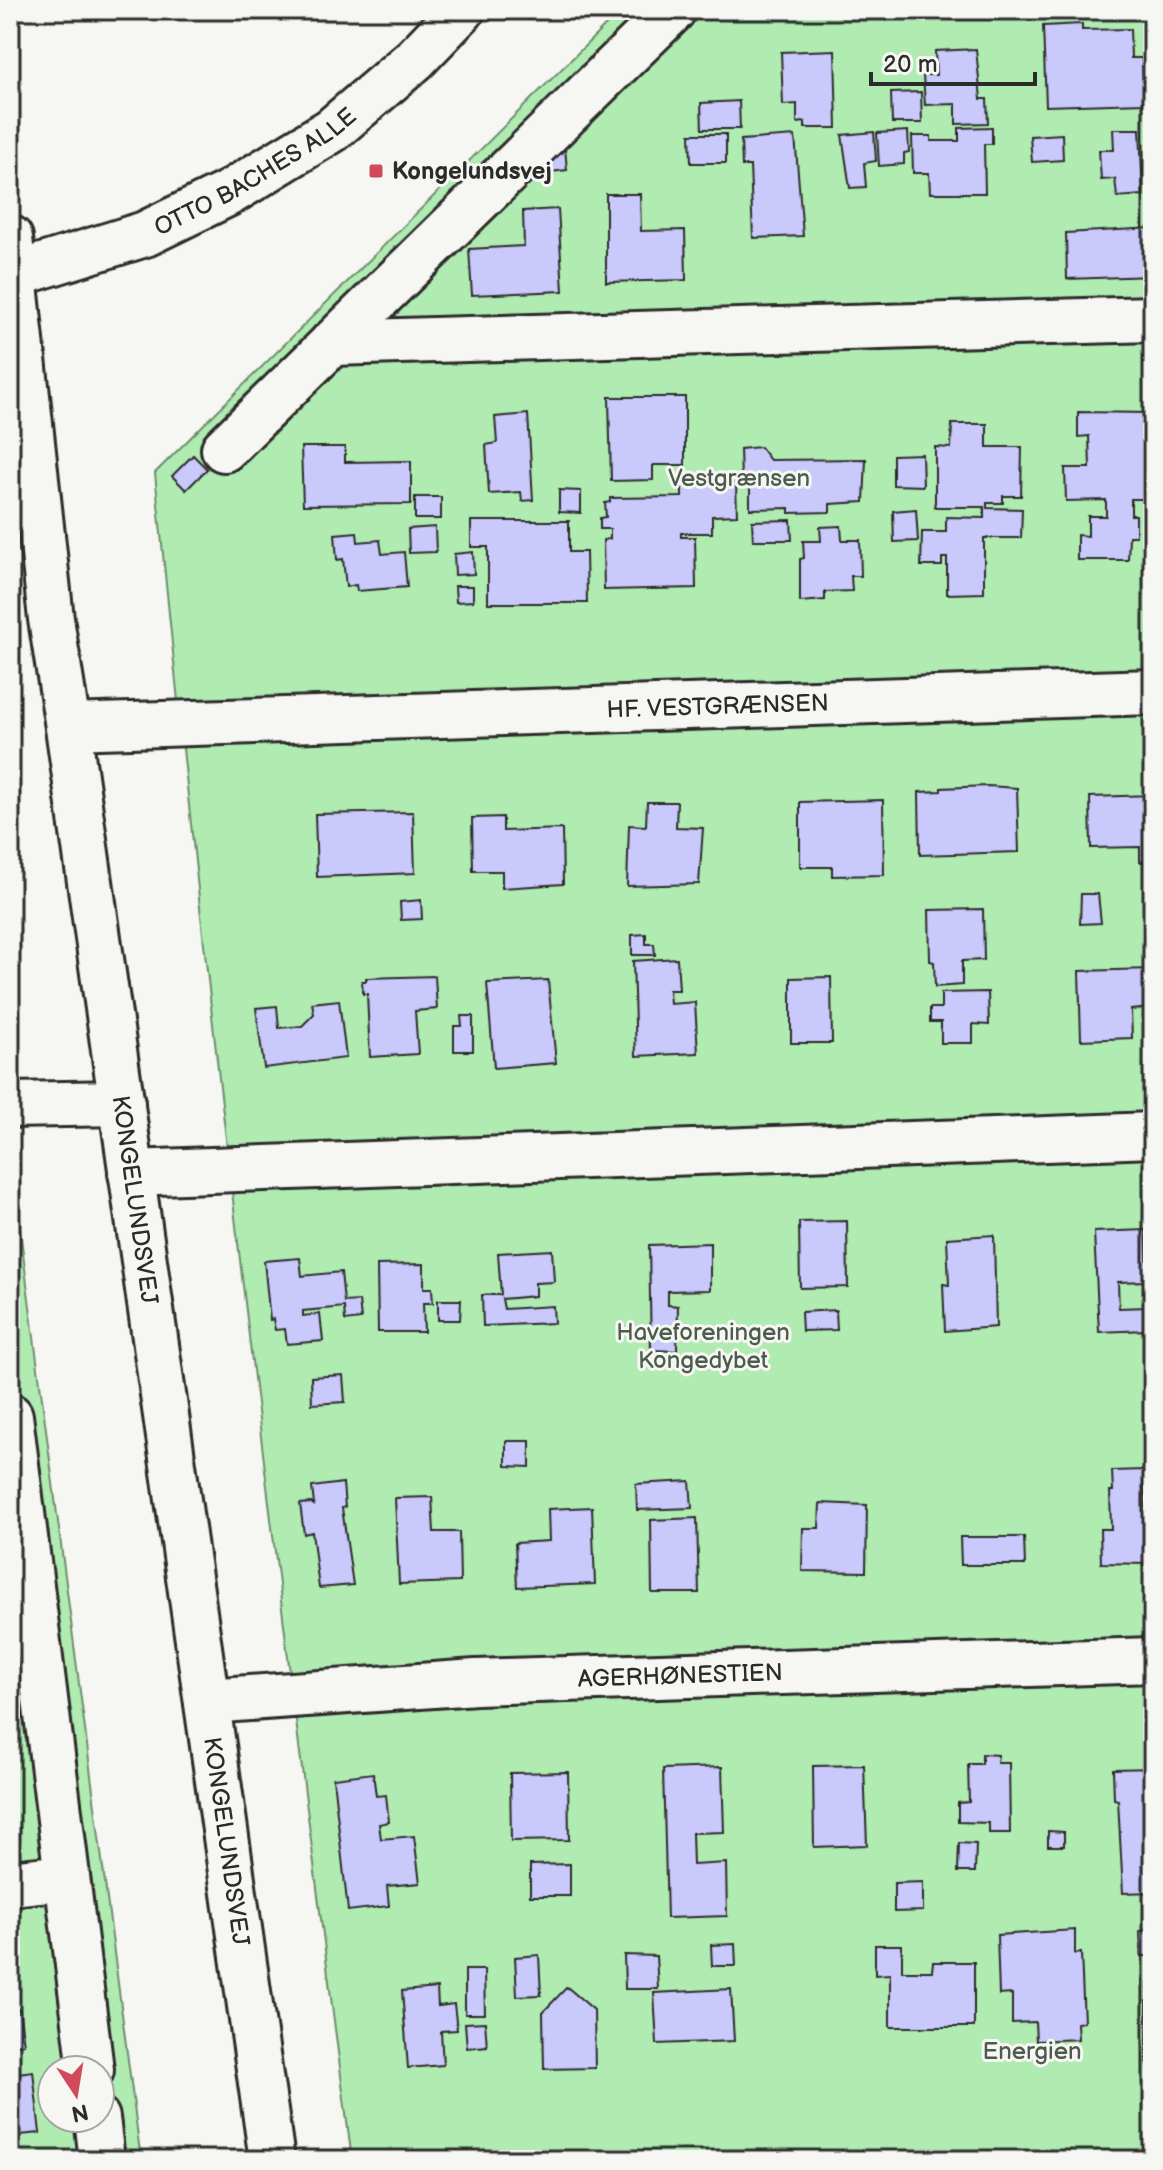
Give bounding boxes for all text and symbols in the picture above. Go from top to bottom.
scale bar [871,36,1035,86]
text: 20 m [883,50,938,79]
street label: OTTO BACHES ALLE [150,102,362,242]
place label: Kongelundsvej [392,157,552,186]
marker: Kongelundsvej [367,162,385,180]
park label: Vestgrænsen [668,464,810,493]
street label: HF. VESTGRÆNSEN [606,688,829,725]
street label: KONGELUNDSVEJ [106,1094,164,1306]
park label: Haveforeningen Kongedybet [616,1318,790,1375]
street label: AGERHØNESTIEN [577,1658,783,1694]
street label: KONGELUNDSVEJ [197,1735,255,1948]
park label: Energien [983,2037,1082,2066]
north arrow [36,2054,116,2134]
text: N [69,2097,91,2127]

